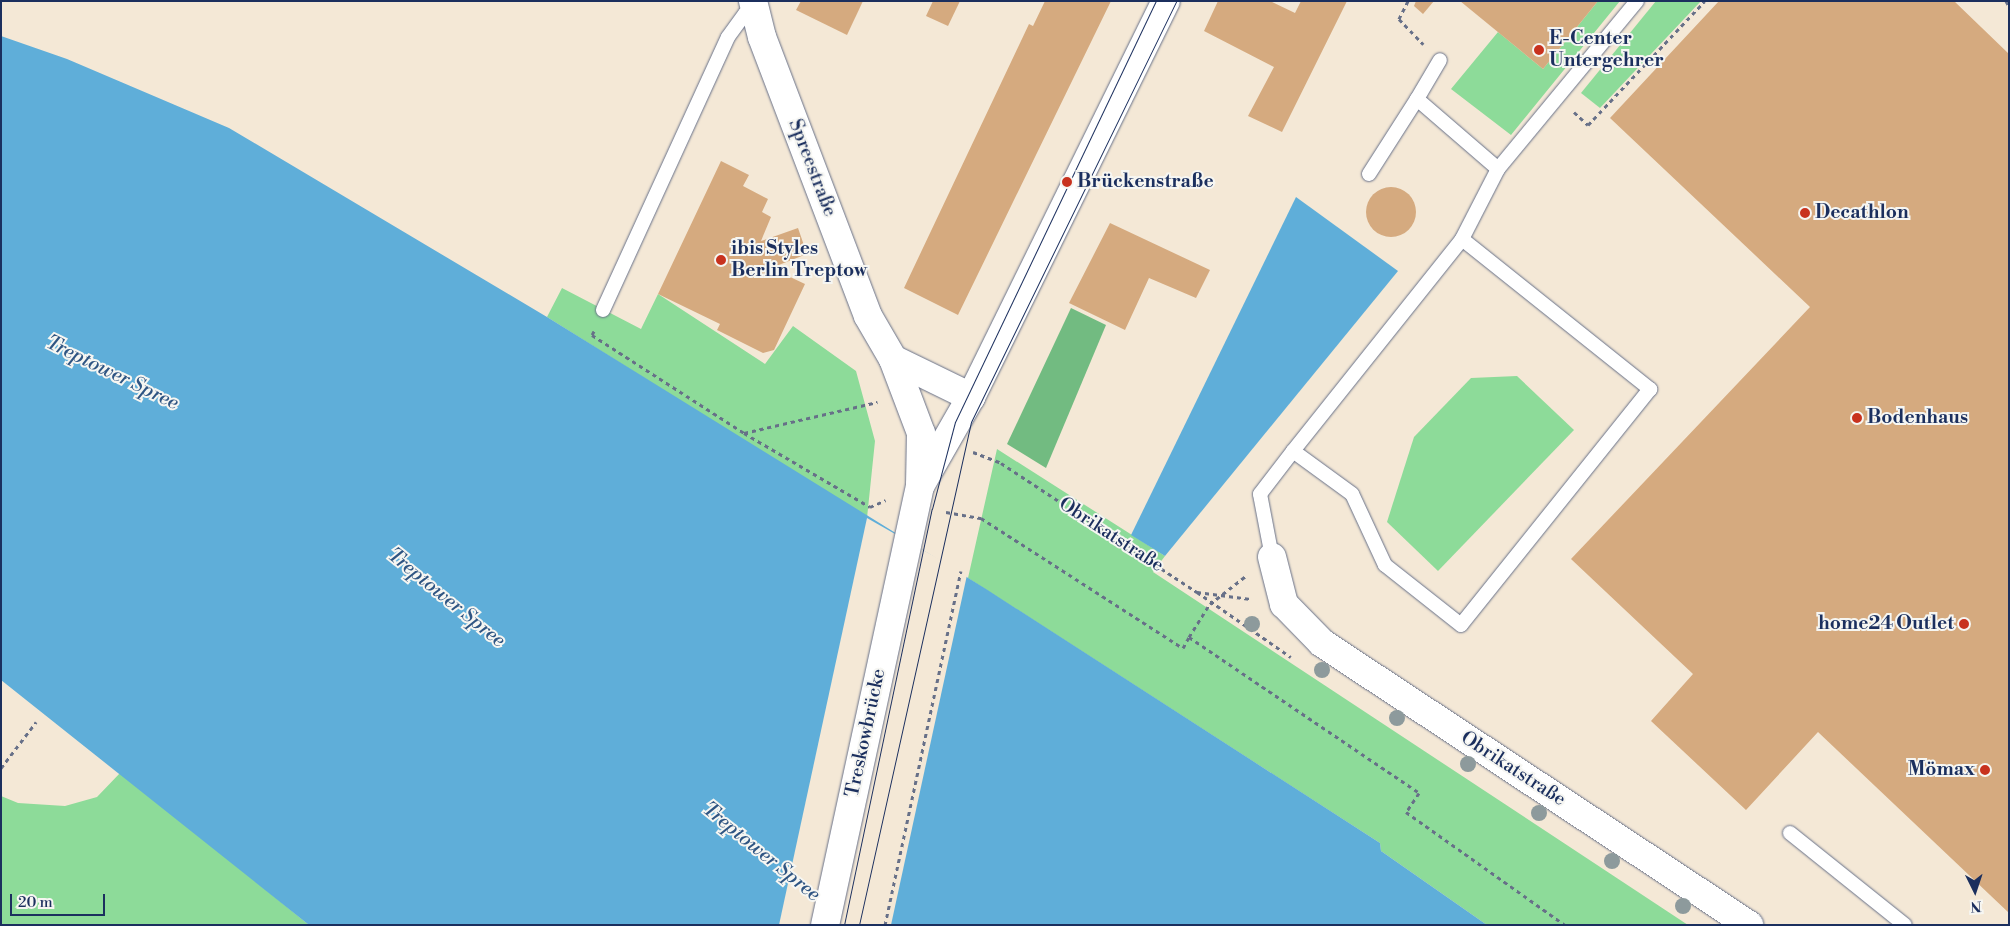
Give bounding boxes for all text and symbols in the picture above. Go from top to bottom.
place label: E-Center Untergehrer [1549,28,1664,72]
marker: E-Center Untergehrer [1533,44,1545,56]
street label: Spreestraße [783,116,841,220]
place label: Brückenstraße [1077,171,1214,193]
marker: Brückenstraße [1061,176,1073,188]
place label: Decathlon [1815,202,1909,224]
marker: Decathlon [1799,207,1811,219]
place label: ibis Styles Berlin Treptow [731,238,867,282]
marker: ibis Styles Berlin Treptow [715,254,727,266]
water label: Treptower Spree [42,331,182,415]
place label: Bodenhaus [1867,407,1968,429]
marker: Bodenhaus [1851,412,1863,424]
street label: Obrikatstraße [1054,493,1168,577]
water label: Treptower Spree [382,543,510,653]
place label: home24 Outlet [1818,613,1954,635]
marker: home24 Outlet [1958,618,1970,630]
street label: Treskowbrücke [841,667,891,799]
street label: Obrikatstraße [1456,727,1570,811]
place label: Mömax [1908,759,1975,781]
marker: Mömax [1979,764,1991,776]
water label: Treptower Spree [697,797,825,907]
north arrow [1950,866,2000,916]
scale bar [12,884,108,916]
text: 20 m [18,893,53,912]
text: N [1970,897,1982,915]

